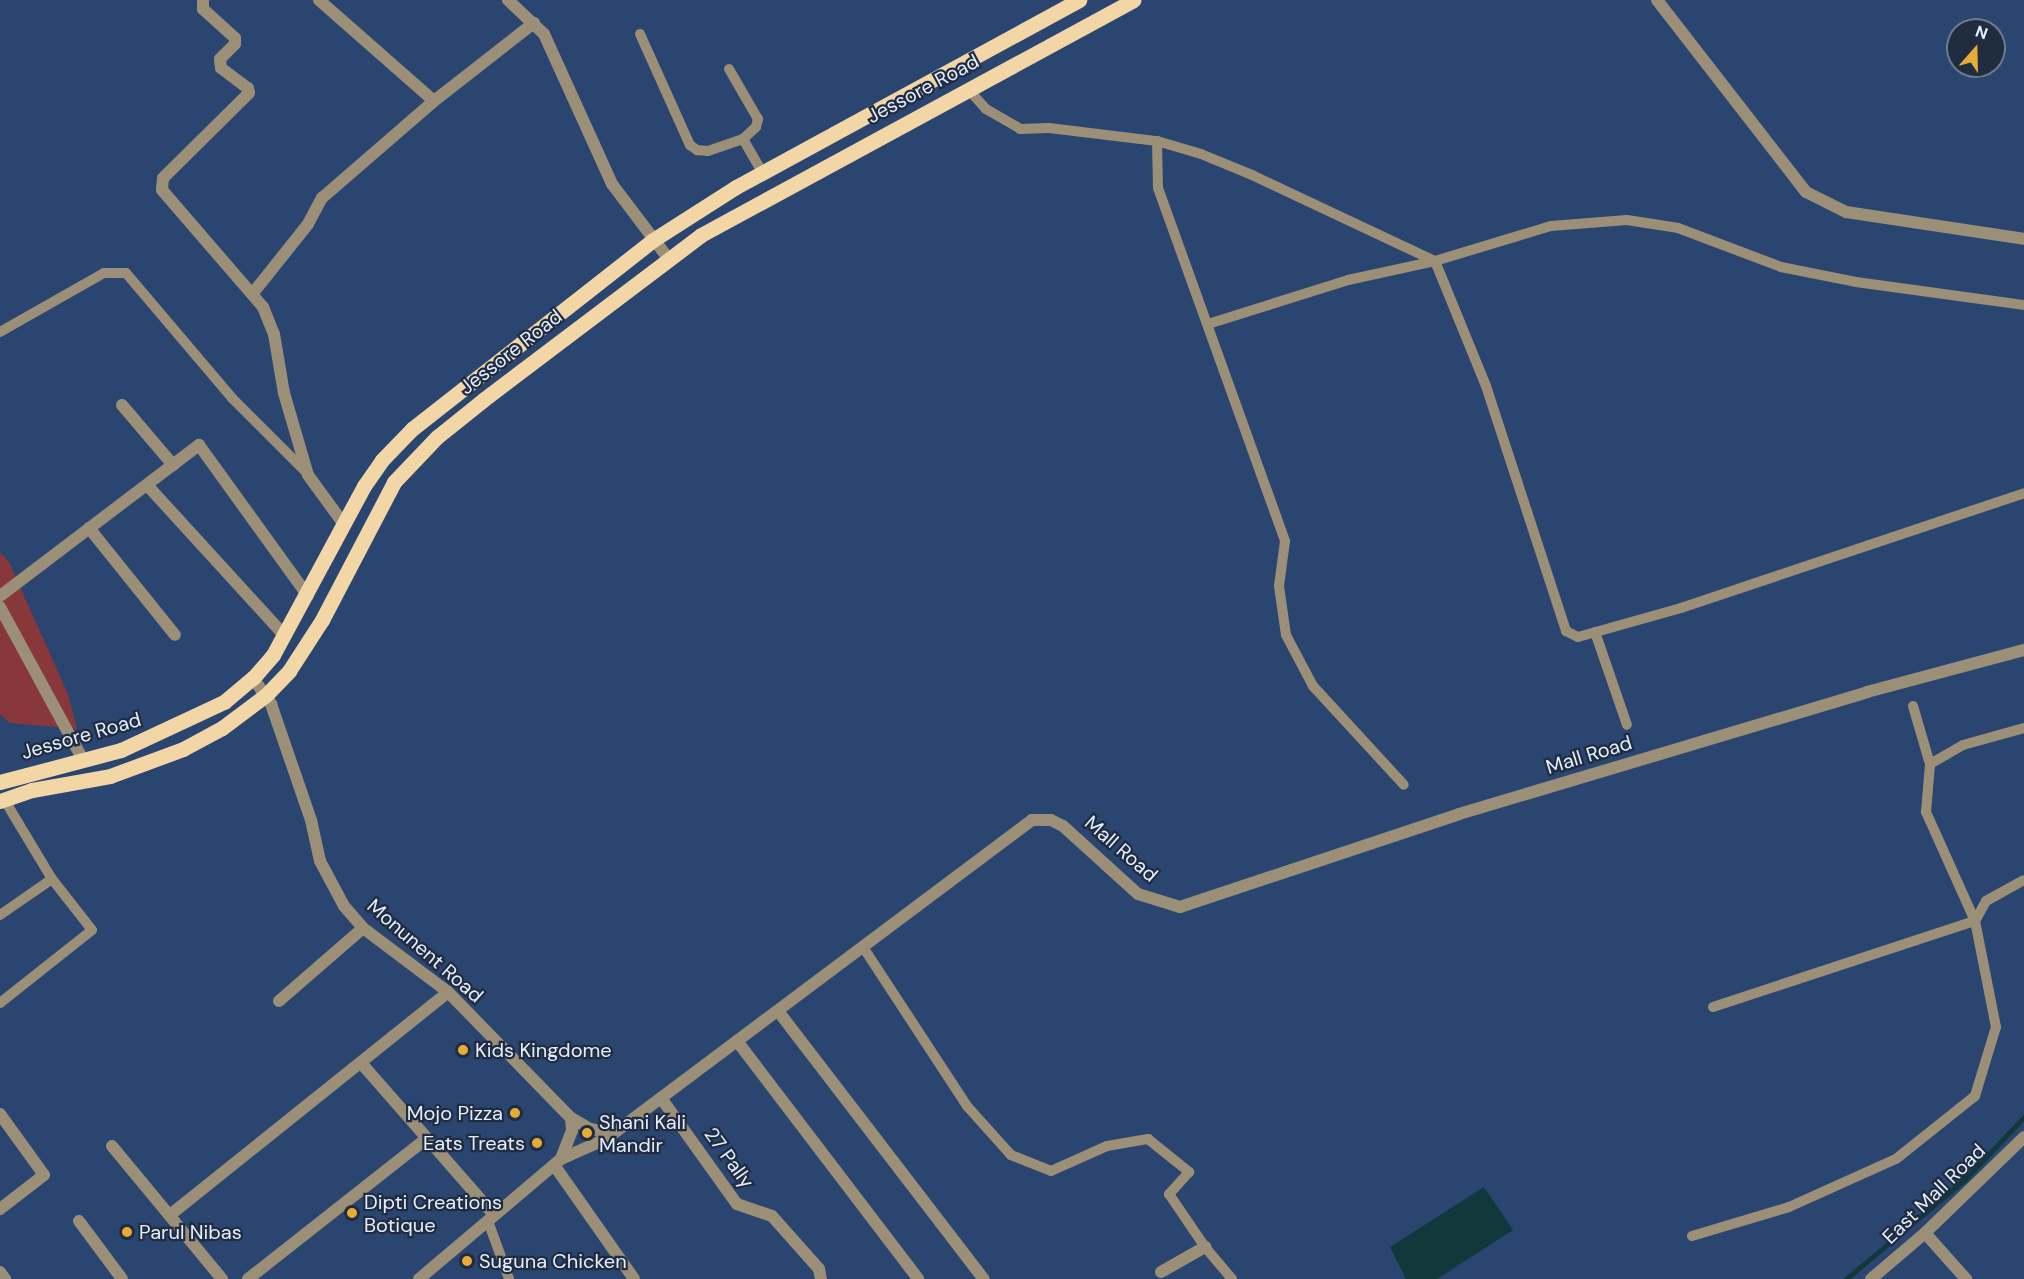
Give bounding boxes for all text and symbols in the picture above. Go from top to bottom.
north arrow [1946,18,2006,78]
text: N [1973,21,1991,44]
street label: Jessore Road [863,49,983,129]
street label: Jessore Road [455,305,567,399]
street label: Jessore Road [18,707,144,765]
street label: Mall Road [1543,731,1635,779]
street label: Mall Road [1080,811,1162,887]
street label: Monunent Road [362,894,488,1008]
place label: Kids Kingdome [475,1038,612,1062]
marker: Kids Kingdome [456,1043,470,1057]
place label: Mojo Pizza [407,1101,503,1125]
marker: Mojo Pizza [508,1106,522,1120]
place label: Shani Kali Mandir [599,1110,686,1157]
street label: 27 Pally [699,1123,759,1193]
marker: Shani Kali Mandir [580,1126,594,1140]
place label: Eats Treats [423,1131,525,1155]
marker: Eats Treats [530,1136,544,1150]
street label: East Mall Road [1878,1139,1990,1249]
place label: Dipti Creations Botique [364,1190,502,1237]
marker: Dipti Creations Botique [345,1206,359,1220]
place label: Parul Nibas [139,1220,242,1244]
marker: Parul Nibas [120,1225,134,1239]
place label: Suguna Chicken [479,1249,627,1273]
marker: Suguna Chicken [460,1254,474,1268]

